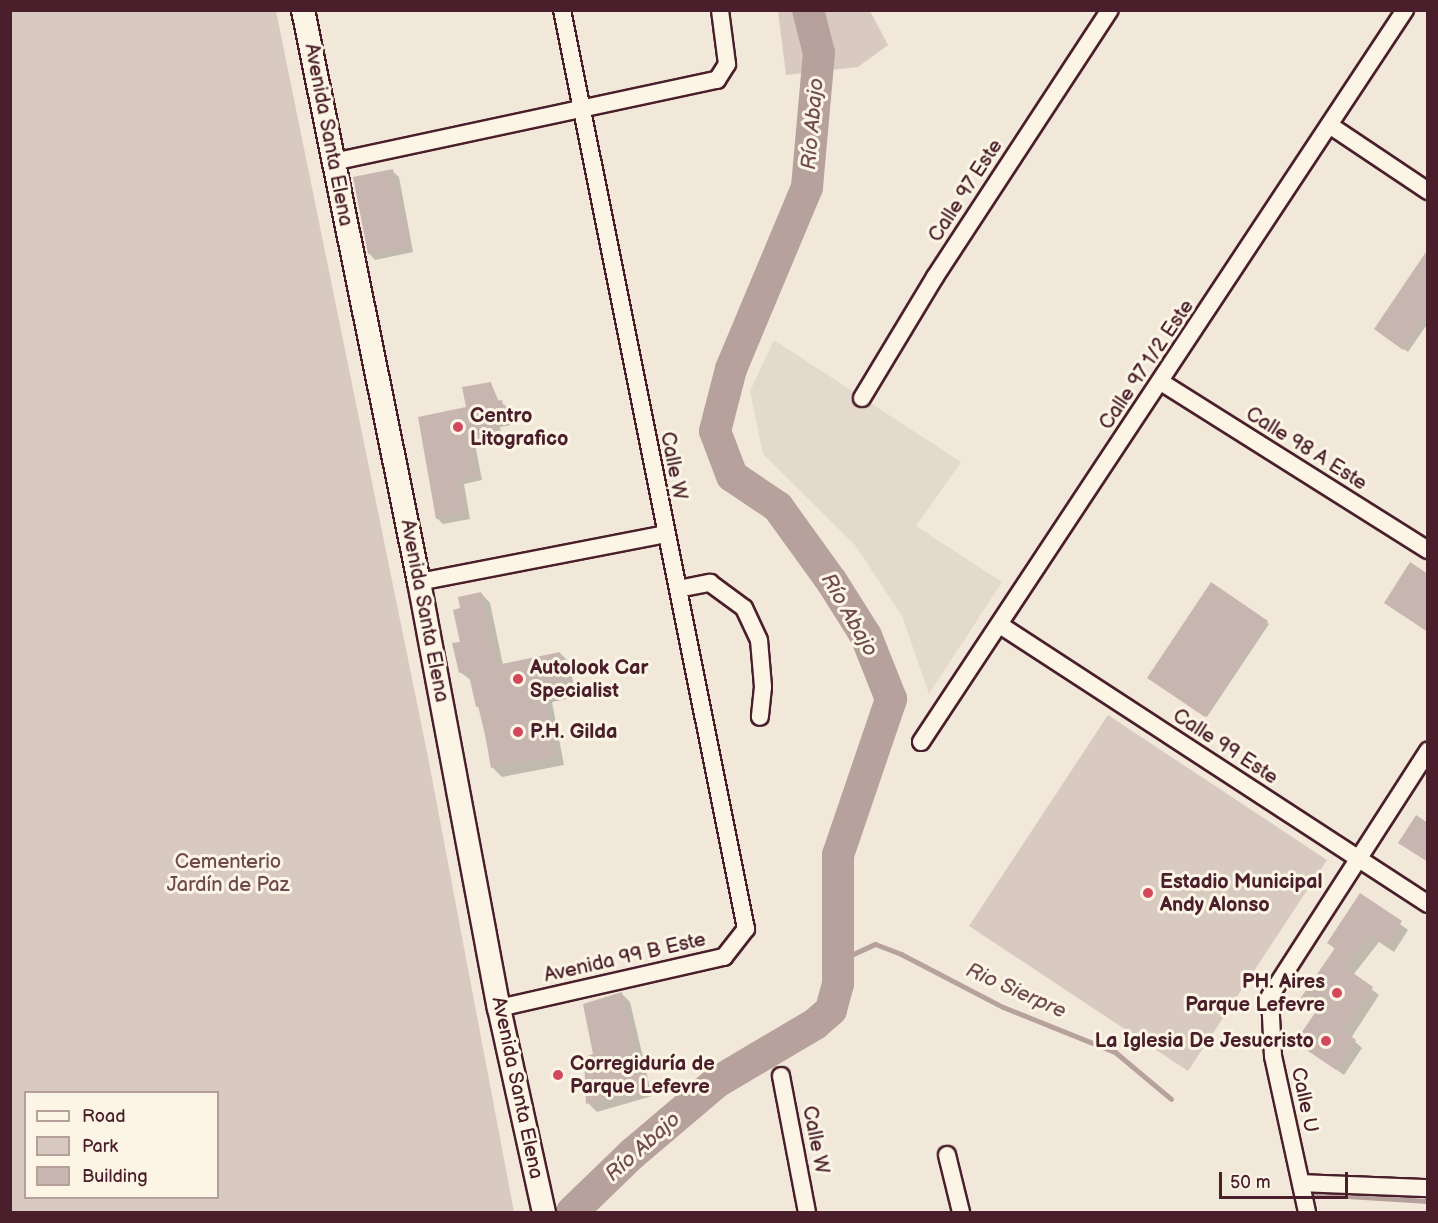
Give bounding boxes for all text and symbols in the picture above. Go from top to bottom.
street label: Avenida Santa Elena [298,41,358,229]
water label: Río Abajo [796,77,830,171]
street label: Calle 97 Este [924,135,1008,247]
street label: Calle 97 1/2 Este [1094,295,1200,435]
street label: Calle 98 A Este [1241,402,1371,496]
place label: Centro Litografico [470,404,568,451]
marker: Centro Litografico [451,420,465,434]
street label: Calle W [655,429,691,503]
street label: Avenida Santa Elena [394,517,454,705]
water label: Río Abajo [815,569,883,661]
place label: Autolook Car Specialist [530,656,648,703]
marker: Autolook Car Specialist [511,672,525,686]
street label: Calle 99 Este [1168,704,1282,790]
place label: P.H. Gilda [530,720,617,744]
marker: P.H. Gilda [511,725,525,739]
park label: Cementerio Jardín de Paz [167,850,289,897]
place label: Estadio Municipal Andy Alonso [1160,870,1322,917]
marker: Estadio Municipal Andy Alonso [1141,886,1155,900]
street label: Avenida 99 B Este [542,928,708,988]
water label: Rio Sierpre [962,958,1070,1024]
place label: PH. Aires Parque Lefevre [1185,970,1325,1017]
marker: PH. Aires Parque Lefevre [1330,986,1344,1000]
street label: Avenida Santa Elena [486,995,548,1181]
place label: La Iglesia De Jesucristo [1095,1029,1314,1053]
marker: La Iglesia De Jesucristo [1319,1034,1333,1048]
place label: Corregiduría de Parque Lefevre [570,1052,715,1099]
street label: Calle U [1285,1065,1323,1135]
marker: Corregiduría de Parque Lefevre [551,1068,565,1082]
legend [24,1091,219,1199]
street label: Calle W [797,1103,833,1177]
text: Road [82,1106,126,1127]
water label: Río Abajo [600,1107,686,1187]
text: Park [82,1136,118,1157]
scale bar [1222,1160,1351,1198]
text: Building [82,1166,148,1187]
text: 50 m [1230,1172,1271,1193]

